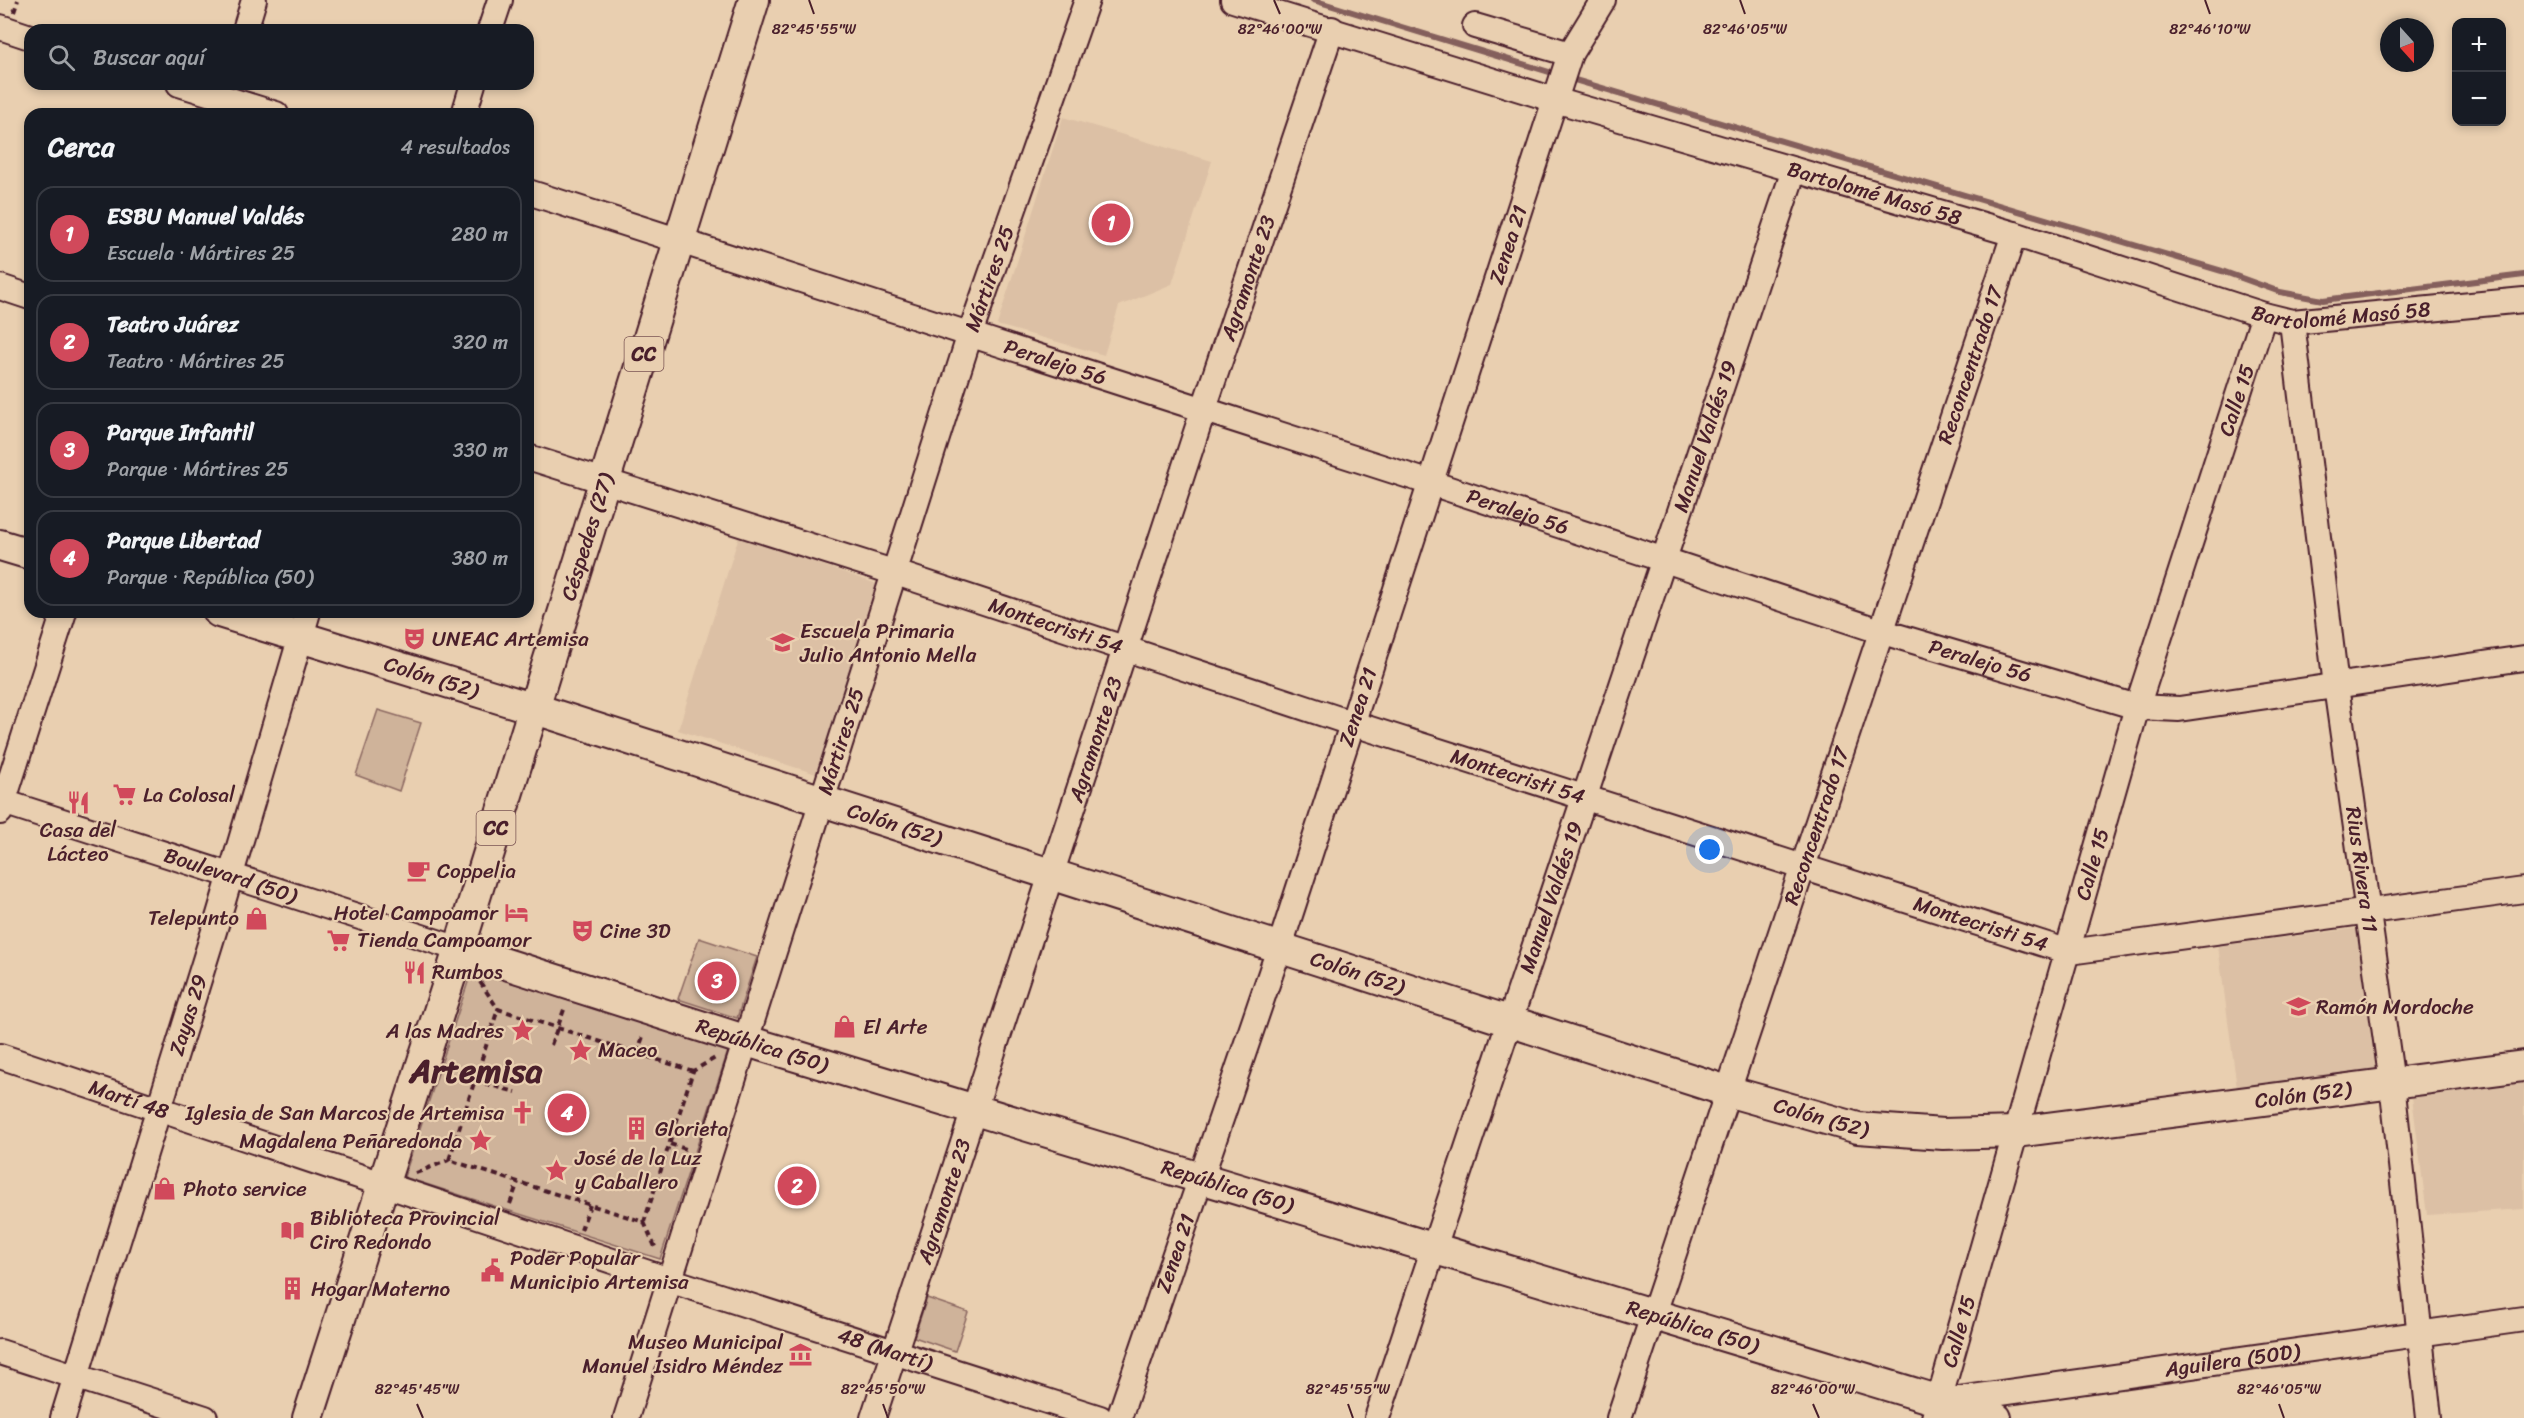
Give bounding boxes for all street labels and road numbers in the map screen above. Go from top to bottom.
street label: Bartolomé Masó 58 [1783,150,1967,237]
street label: Zenea 21 [1477,200,1539,289]
street label: Agramonte 23 [1209,210,1287,347]
street label: Mártires 25 [953,220,1026,337]
street label: Reconcentrado 17 [1926,279,2015,449]
street label: Bartolomé Masó 58 [2247,290,2433,341]
street label: Peralejo 56 [999,328,1112,396]
road number: CC [624,337,664,371]
street label: Manuel Valdés 19 [1662,355,1748,517]
street label: Calle 15 [2207,359,2266,441]
street label: Céspedes (27) [549,467,625,606]
street label: Peralejo 56 [1461,477,1574,546]
street label: Montecristi 54 [984,586,1128,666]
street label: Peralejo 56 [1924,627,2036,694]
street label: Colón (52) [379,645,485,710]
street label: Zenea 21 [1327,662,1388,752]
street label: Agramonte 23 [1057,671,1134,808]
street label: Mártires 25 [806,683,876,800]
street label: Montecristi 54 [1446,737,1590,815]
street label: Reconcentrado 17 [1772,740,1861,910]
street label: Colón (52) [842,791,948,857]
street label: Rius Rivera 11 [2334,804,2390,935]
road number: CC [476,811,516,845]
street label: Manuel Valdés 19 [1508,816,1594,978]
street label: Calle 15 [2064,823,2121,905]
street label: Boulevard (50) [159,836,303,915]
street label: Montecristi 54 [1909,885,2053,963]
street label: Colón (52) [1305,940,1411,1006]
street label: Zayas 29 [157,969,219,1060]
street label: República (50) [691,1007,834,1084]
street label: Martí 48 [84,1068,174,1130]
street label: Colón (52) [2252,1069,2355,1120]
street label: Colón (52) [1769,1086,1871,1148]
street label: Agramonte 23 [905,1133,982,1270]
street label: República (50) [1156,1148,1300,1224]
street label: Zenea 21 [1144,1209,1206,1298]
street label: República (50) [1622,1289,1765,1365]
street label: Calle 15 [1930,1291,1987,1372]
street label: 48 (Martí) [833,1316,938,1382]
street label: Aguilera (50D) [2161,1332,2304,1389]

